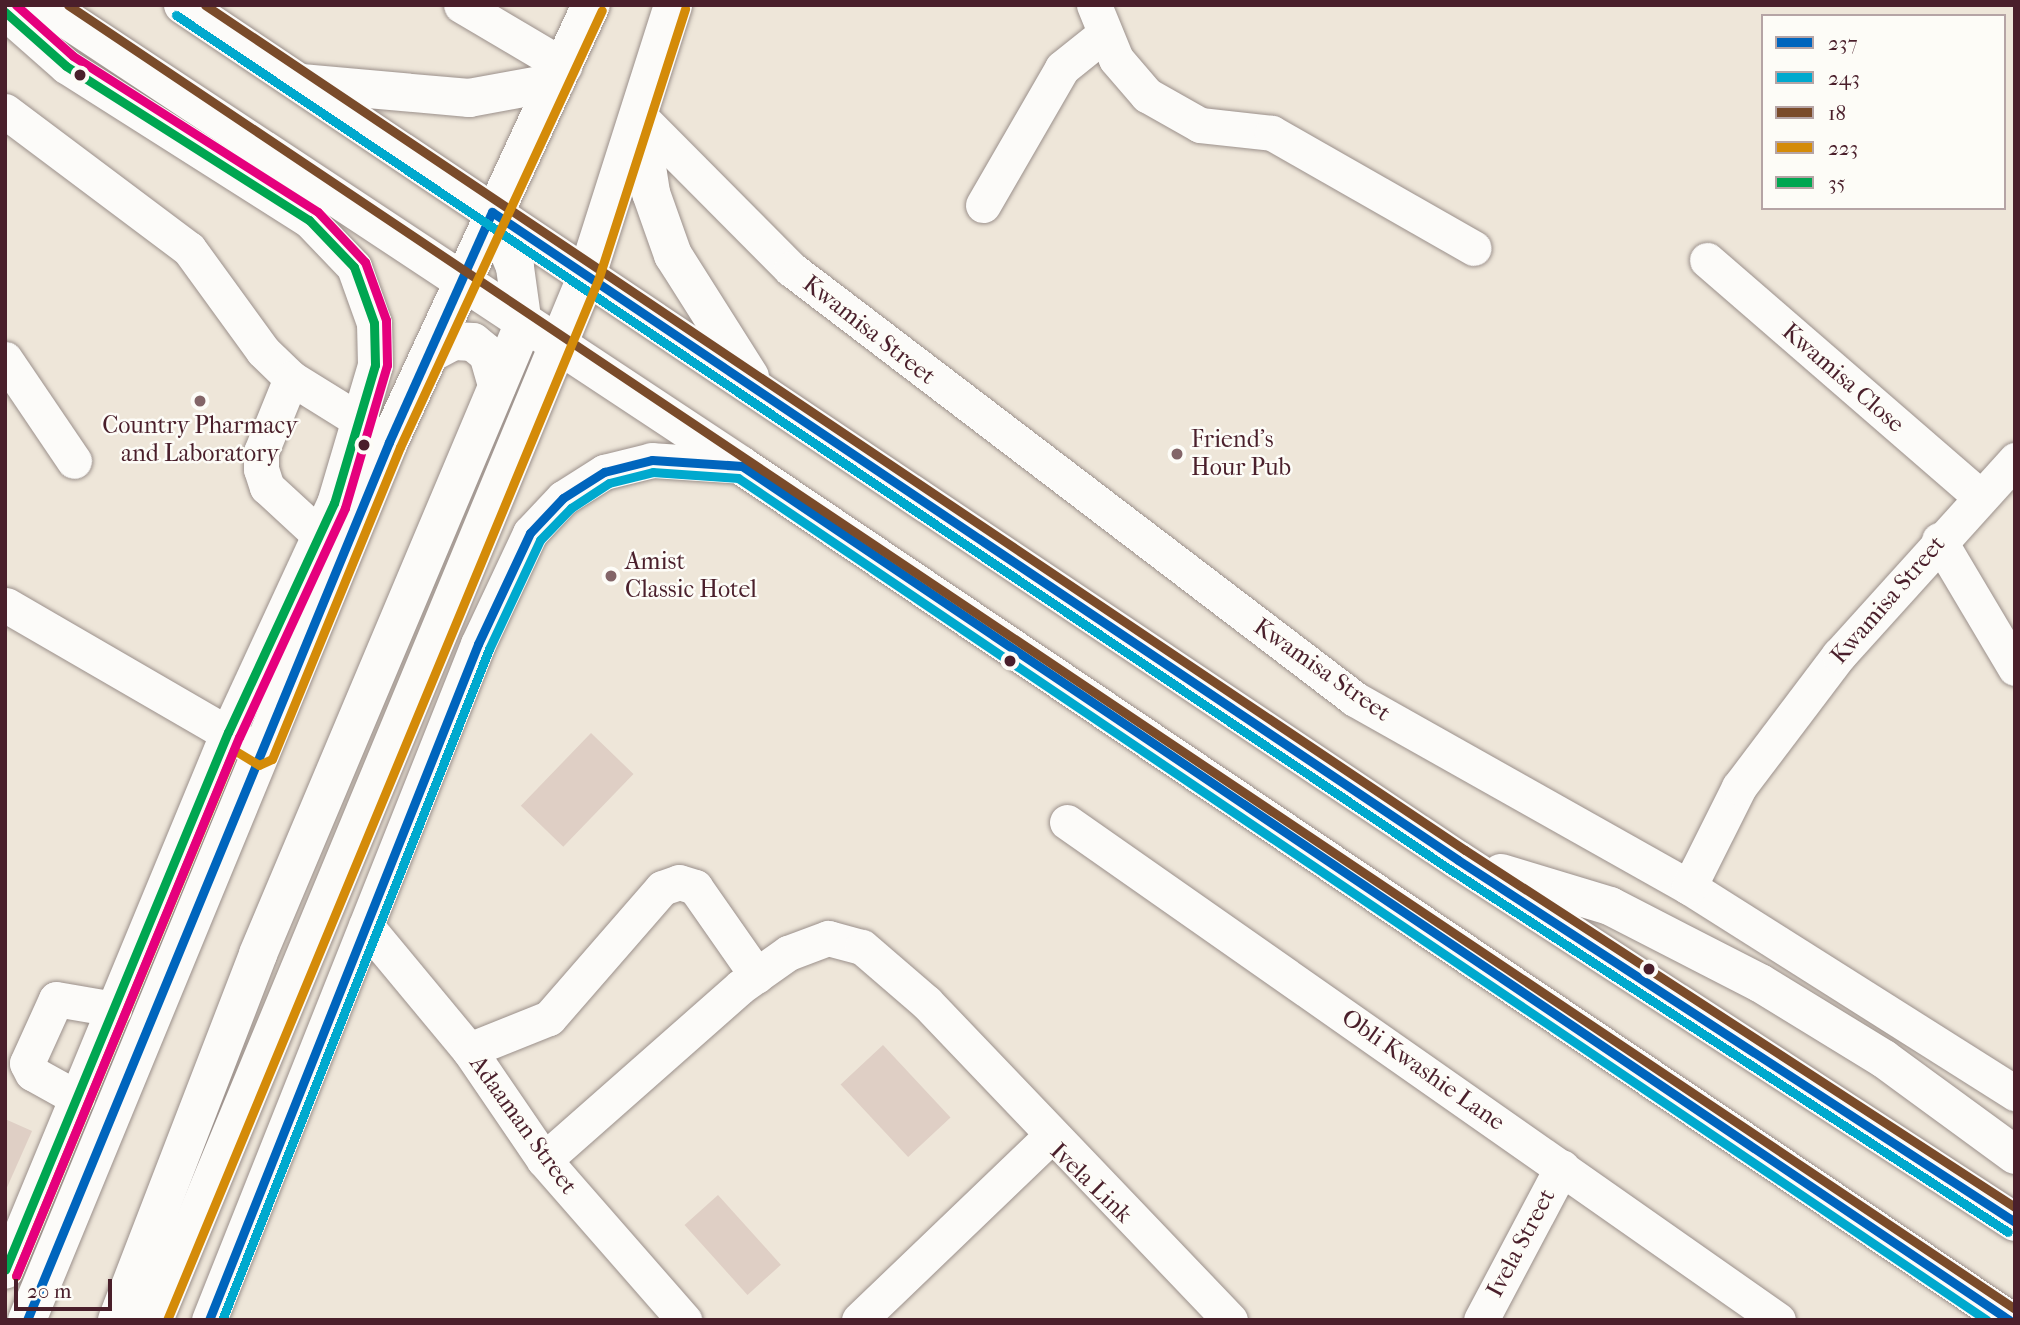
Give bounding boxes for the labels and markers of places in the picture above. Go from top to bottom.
unlabelled marker [73,68,87,82]
marker: Country Pharmacy and Laboratory [192,393,208,409]
place label: Country Pharmacy and Laboratory [102,412,298,468]
place label: Friend's Hour Pub [1191,426,1291,482]
unlabelled marker [357,438,371,452]
marker: Friend's Hour Pub [1169,446,1185,462]
place label: Amist Classic Hotel [625,548,757,604]
marker: Amist Classic Hotel [603,568,619,584]
unlabelled marker [1003,654,1017,668]
unlabelled marker [1642,962,1656,976]

